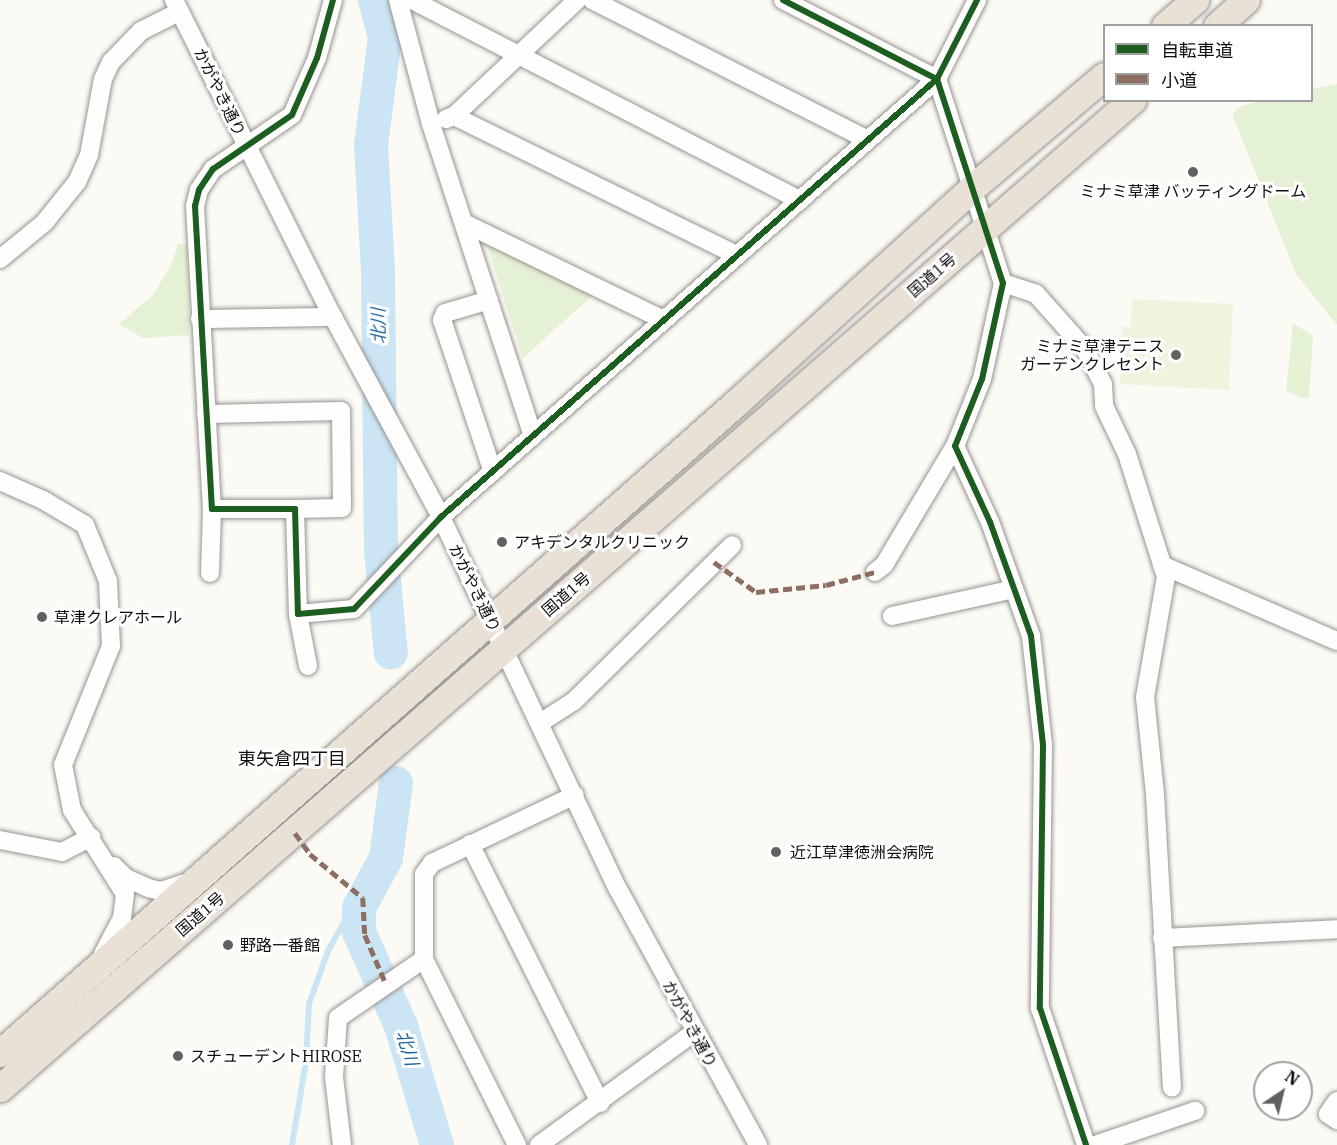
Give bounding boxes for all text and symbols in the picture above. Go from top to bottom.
legend [1103,24,1313,102]
text: 自転車道 [1161,39,1233,62]
street label: かがやき通り [190,45,250,139]
text: 小道 [1161,69,1197,92]
marker: ミナミ草津 バッティングドーム [1186,165,1200,179]
place label: ミナミ草津 バッティングドーム [1079,181,1307,201]
street label: 国道1号 [904,249,960,301]
water label: 北川 [368,308,390,344]
place label: ミナミ草津テニス ガーデンクレセント [1020,336,1164,374]
marker: ミナミ草津テニス ガーデンクレセント [1169,348,1183,362]
place label: アキデンタルクリニック [514,532,690,552]
marker: アキデンタルクリニック [495,535,509,549]
street label: かがやき通り [445,541,505,635]
street label: 国道1号 [538,568,594,620]
place label: 草津クレアホール [54,607,182,627]
marker: 草津クレアホール [35,610,49,624]
district label: 東矢倉四丁目 [238,748,346,770]
place label: 近江草津徳洲会病院 [790,842,934,862]
marker: 近江草津徳洲会病院 [767,843,785,861]
street label: 国道1号 [172,888,228,940]
place label: 野路一番館 [240,935,320,955]
marker: 野路一番館 [221,938,235,952]
street label: かがやき通り [659,977,721,1071]
water label: 北川 [391,1028,423,1068]
place label: スチューデントHIROSE [190,1046,362,1066]
marker: スチューデントHIROSE [171,1049,185,1063]
north arrow [1253,1061,1313,1121]
text: N [1281,1066,1303,1090]

